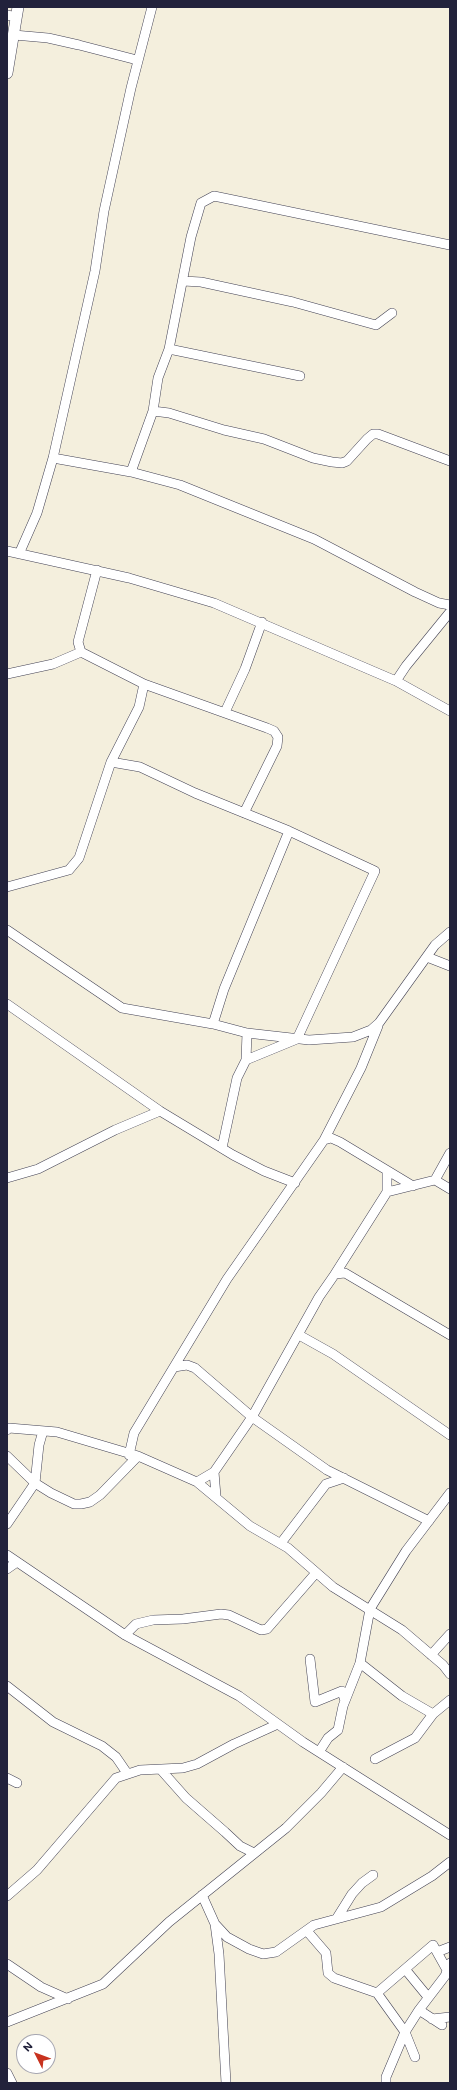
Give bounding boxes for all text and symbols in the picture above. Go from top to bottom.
north arrow [16,2034,56,2074]
text: N [19,2038,36,2054]

